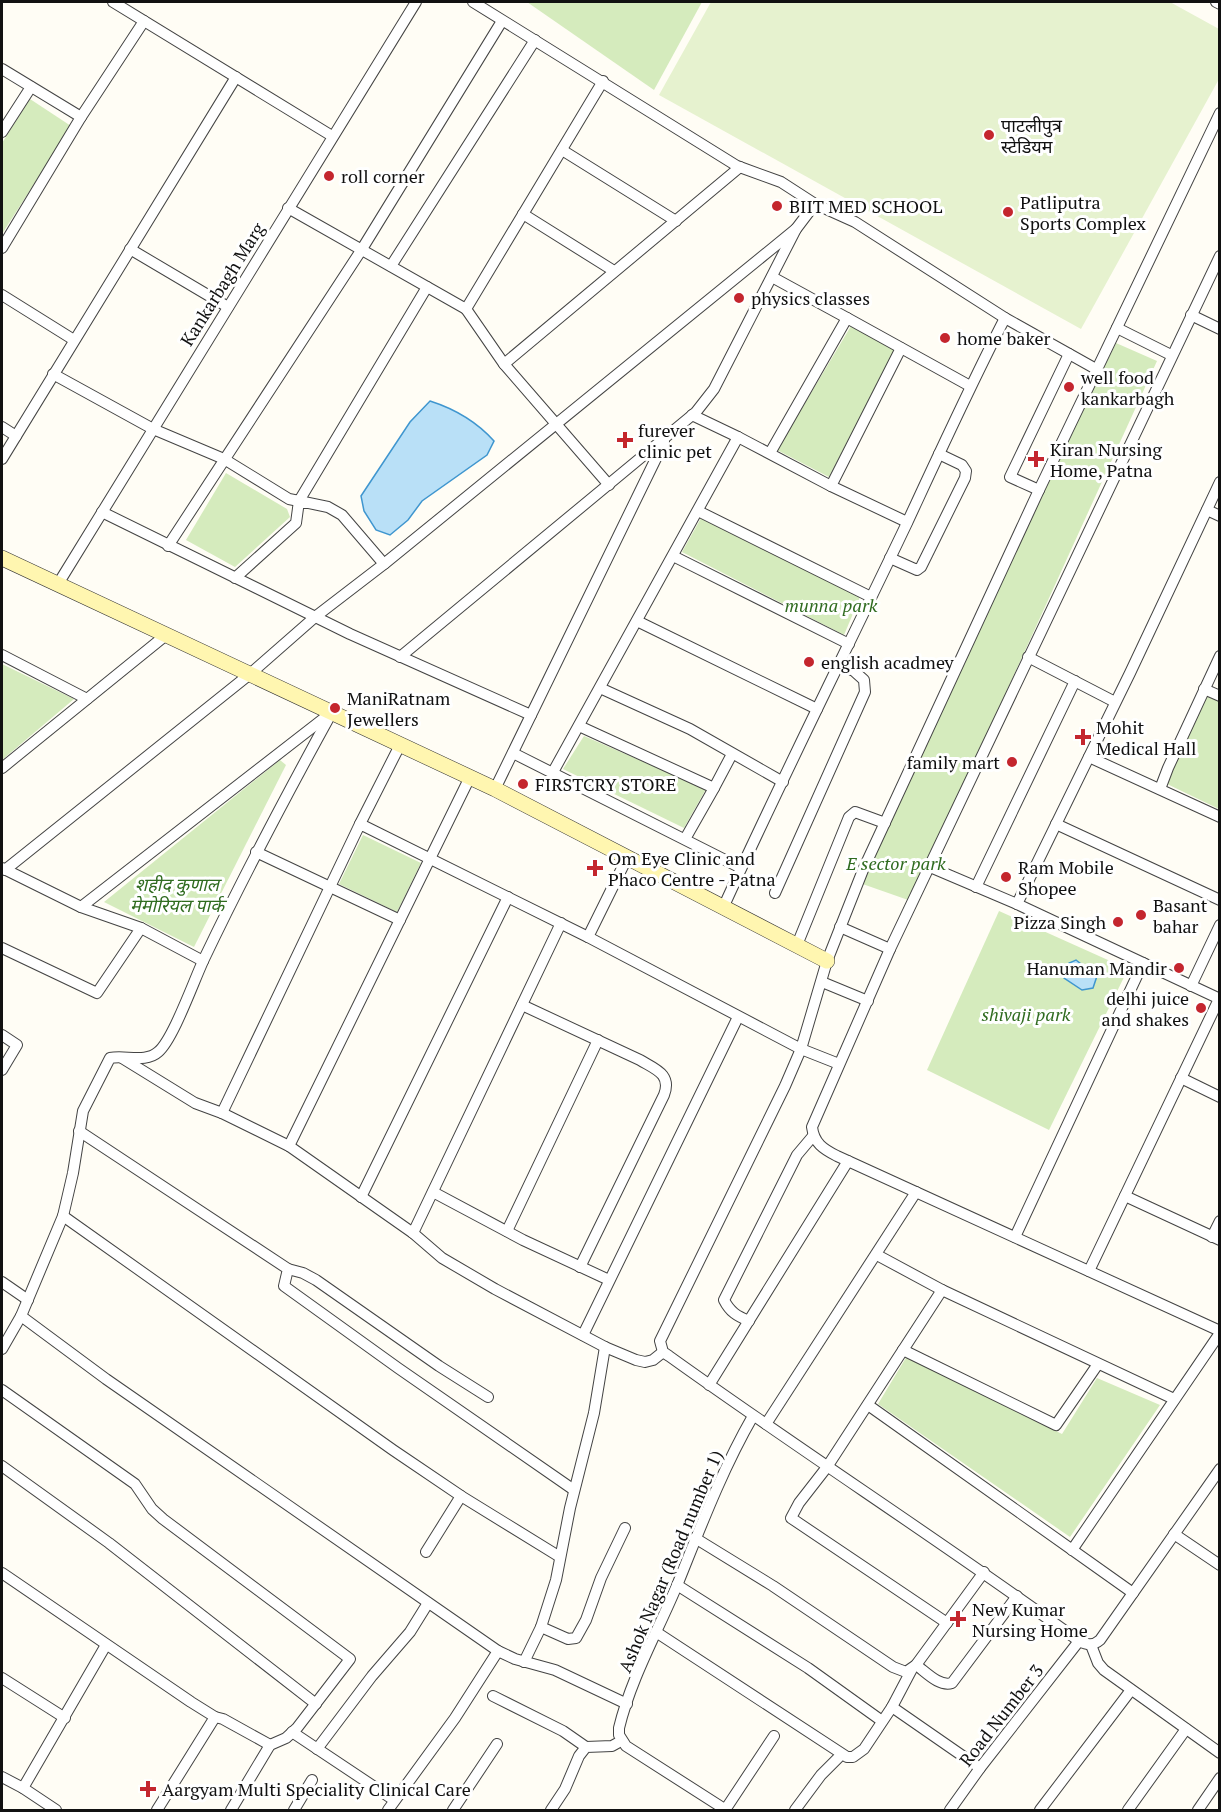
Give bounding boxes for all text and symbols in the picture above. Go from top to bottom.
place label: पाटलीपुत्र स्टेडियम [1001,113,1063,158]
marker: पाटलीपुत्र स्टेडियम [982,128,996,142]
place label: roll corner [341,164,425,188]
marker: roll corner [322,169,336,183]
place label: Patliputra Sports Complex [1020,190,1147,235]
place label: BIIT MED SCHOOL [789,194,942,218]
marker: BIIT MED SCHOOL [770,199,784,213]
marker: Patliputra Sports Complex [1001,205,1015,219]
street label: Kankarbagh Marg [174,217,270,350]
place label: physics classes [751,286,870,310]
marker: physics classes [732,291,746,305]
place label: home baker [957,326,1051,350]
marker: home baker [938,331,952,345]
place label: well food kankarbagh [1080,365,1175,410]
marker: well food kankarbagh [1062,380,1076,394]
place label: furever clinic pet [638,418,712,463]
marker: furever clinic pet [616,431,634,449]
place label: Kiran Nursing Home, Patna [1050,437,1162,482]
marker: Kiran Nursing Home, Patna [1027,450,1045,468]
park label: munna park [784,593,878,617]
place label: english acadmey [821,650,955,674]
marker: english acadmey [802,655,816,669]
place label: ManiRatnam Jewellers [347,686,451,731]
marker: ManiRatnam Jewellers [328,701,342,715]
place label: Mohit Medical Hall [1096,715,1196,760]
marker: Mohit Medical Hall [1074,728,1092,746]
place label: family mart [907,750,1000,774]
marker: family mart [1005,755,1019,769]
place label: FIRSTCRY STORE [535,772,676,796]
marker: FIRSTCRY STORE [516,777,530,791]
place label: Om Eye Clinic and Phaco Centre - Patna [608,846,776,891]
park label: E sector park [845,851,946,875]
place label: Ram Mobile Shopee [1018,855,1114,900]
marker: Om Eye Clinic and Phaco Centre - Patna [586,859,604,877]
marker: Ram Mobile Shopee [999,870,1013,884]
park label: शहीद कुणाल मेमोरियल पार्क [130,872,227,917]
place label: Basant bahar [1153,893,1208,938]
marker: Basant bahar [1134,908,1148,922]
place label: Pizza Singh [1013,910,1106,934]
marker: Pizza Singh [1111,915,1125,929]
place label: Hanuman Mandir [1026,956,1167,980]
marker: Hanuman Mandir [1172,961,1186,975]
place label: delhi juice and shakes [1101,986,1189,1031]
marker: delhi juice and shakes [1194,1001,1208,1015]
park label: shivaji park [981,1002,1071,1026]
street label: Ashok Nagar (Road number 1) [612,1446,728,1676]
place label: New Kumar Nursing Home [972,1597,1088,1642]
marker: New Kumar Nursing Home [949,1610,967,1628]
street label: Road Number 3 [954,1659,1048,1771]
place label: Aargyam Multi Speciality Clinical Care [162,1777,471,1801]
marker: Aargyam Multi Speciality Clinical Care [139,1780,157,1798]

